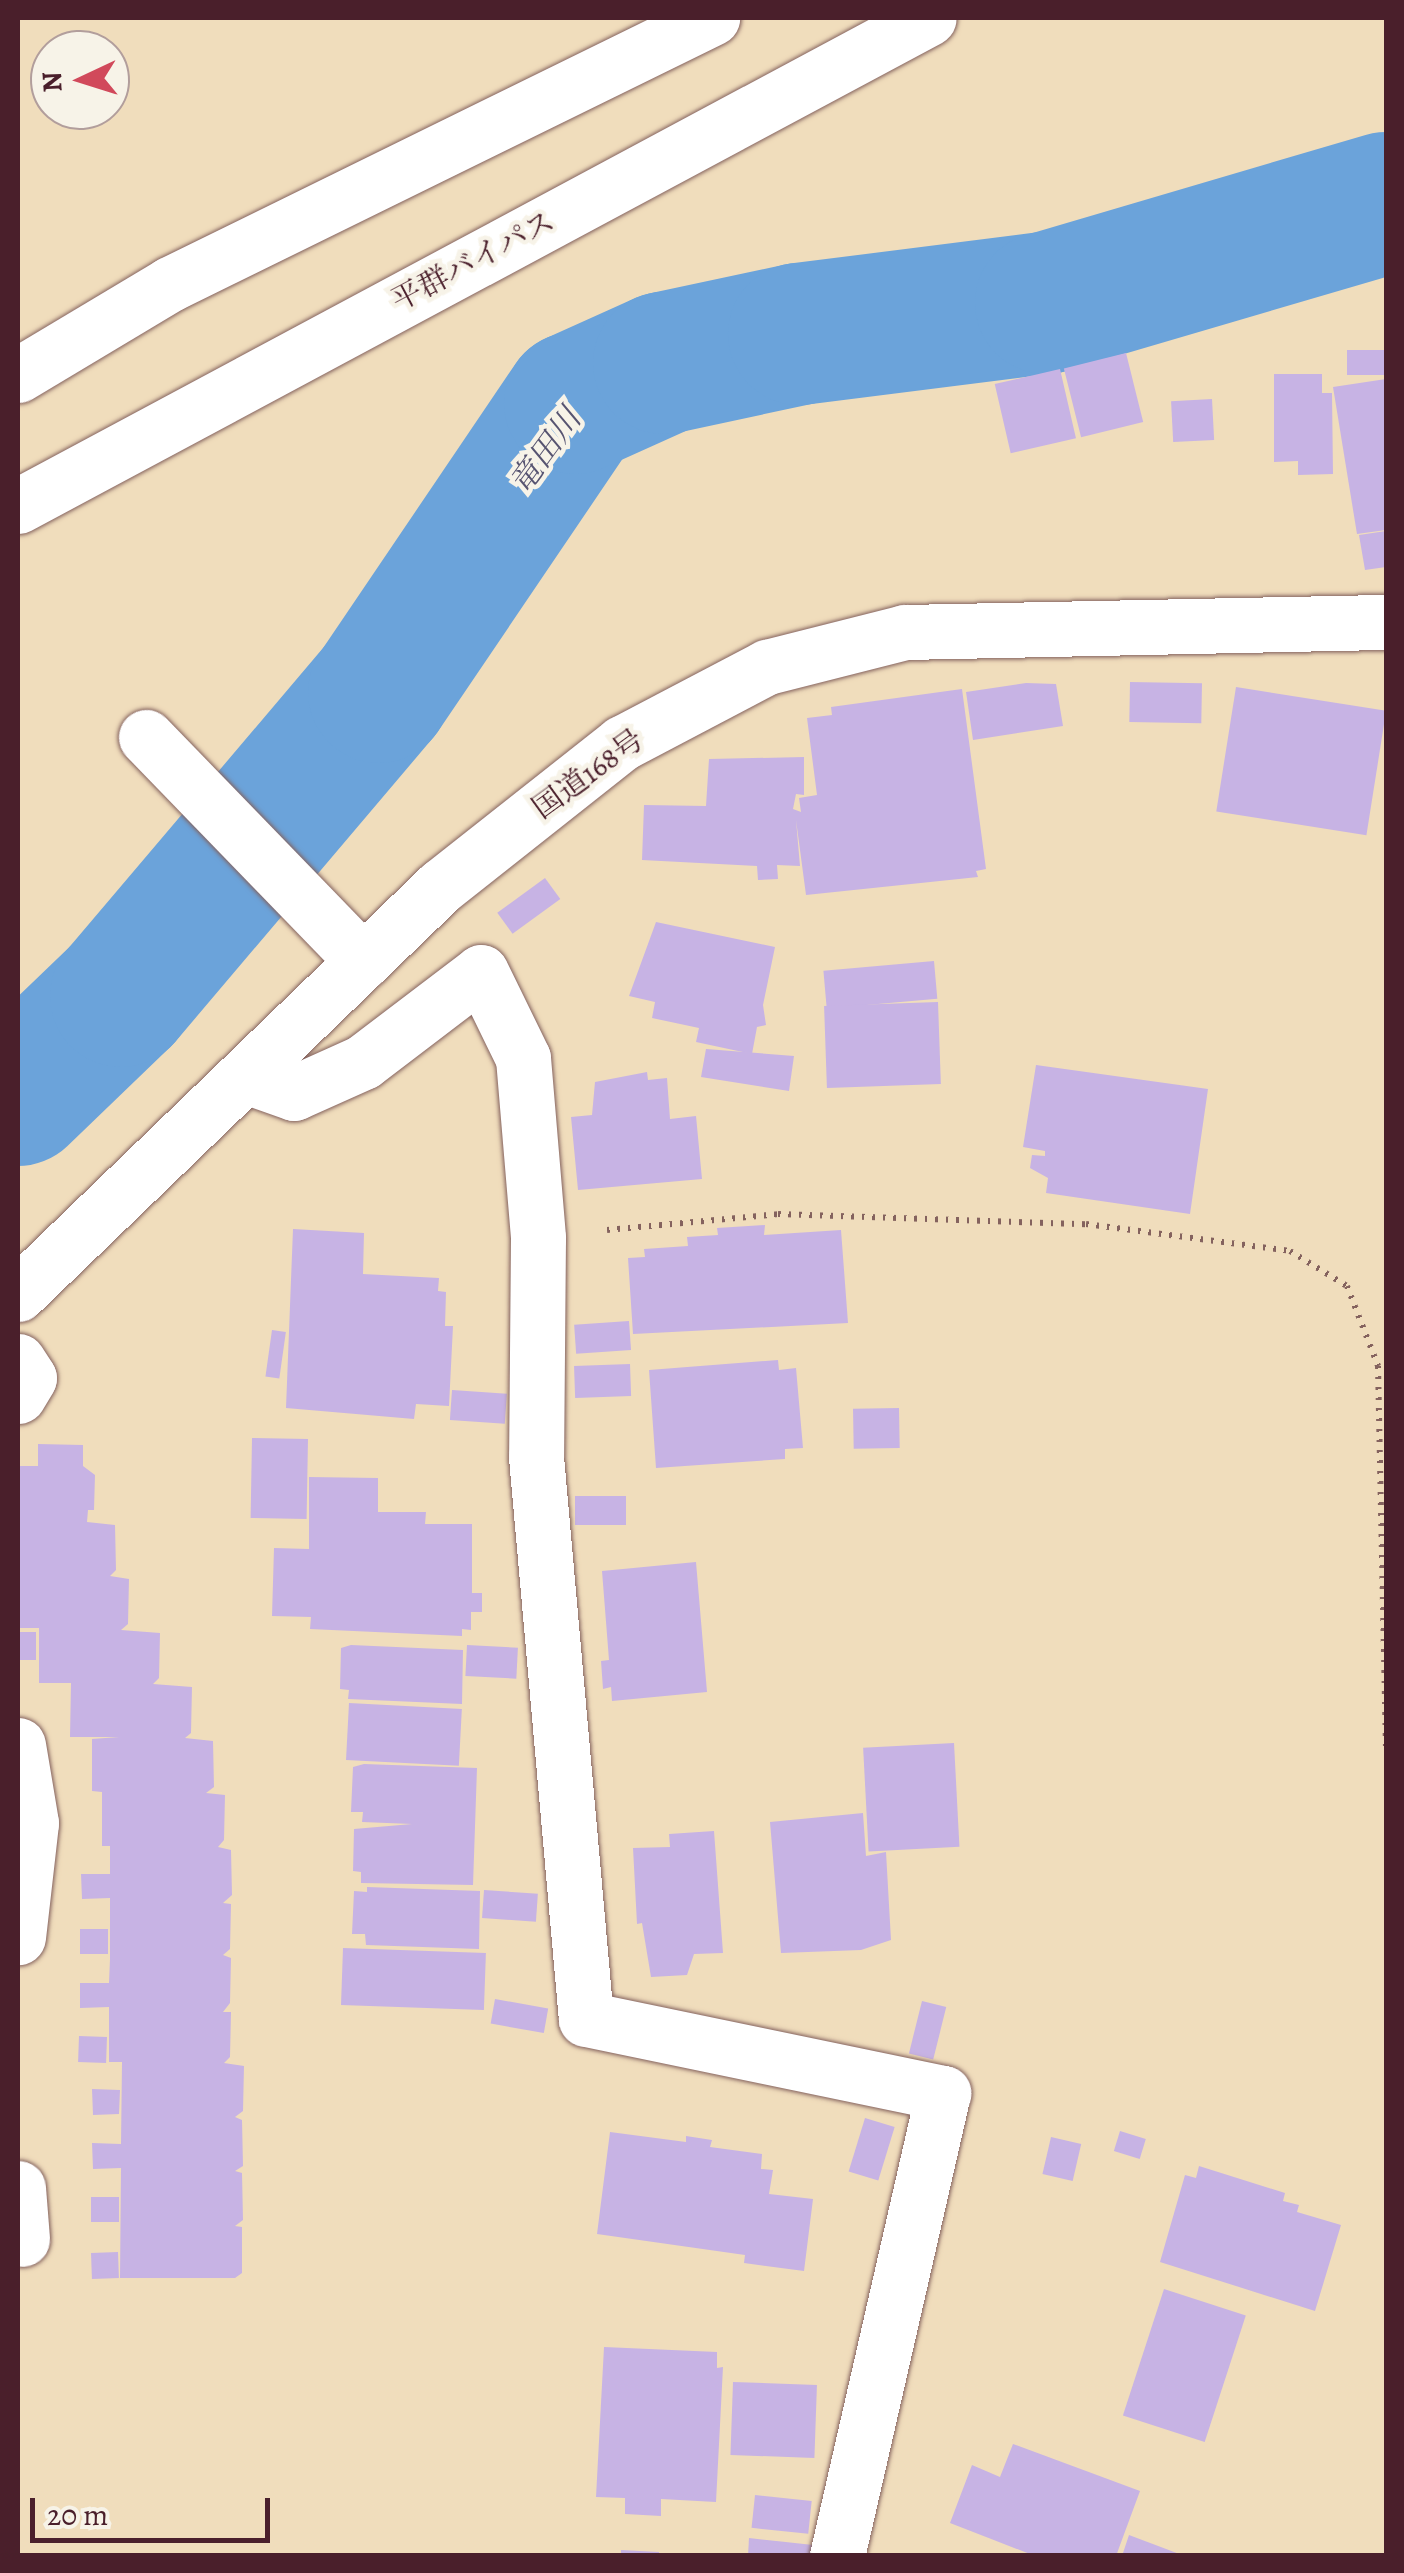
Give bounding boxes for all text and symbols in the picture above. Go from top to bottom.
north arrow [30,30,130,130]
text: N [32,70,72,93]
street label: 平群バイパス [385,203,561,319]
water label: 竜田川 [501,401,589,501]
street label: 国道168号 [525,722,651,826]
scale bar [35,2478,275,2540]
text: 20 m [47,2495,108,2535]

